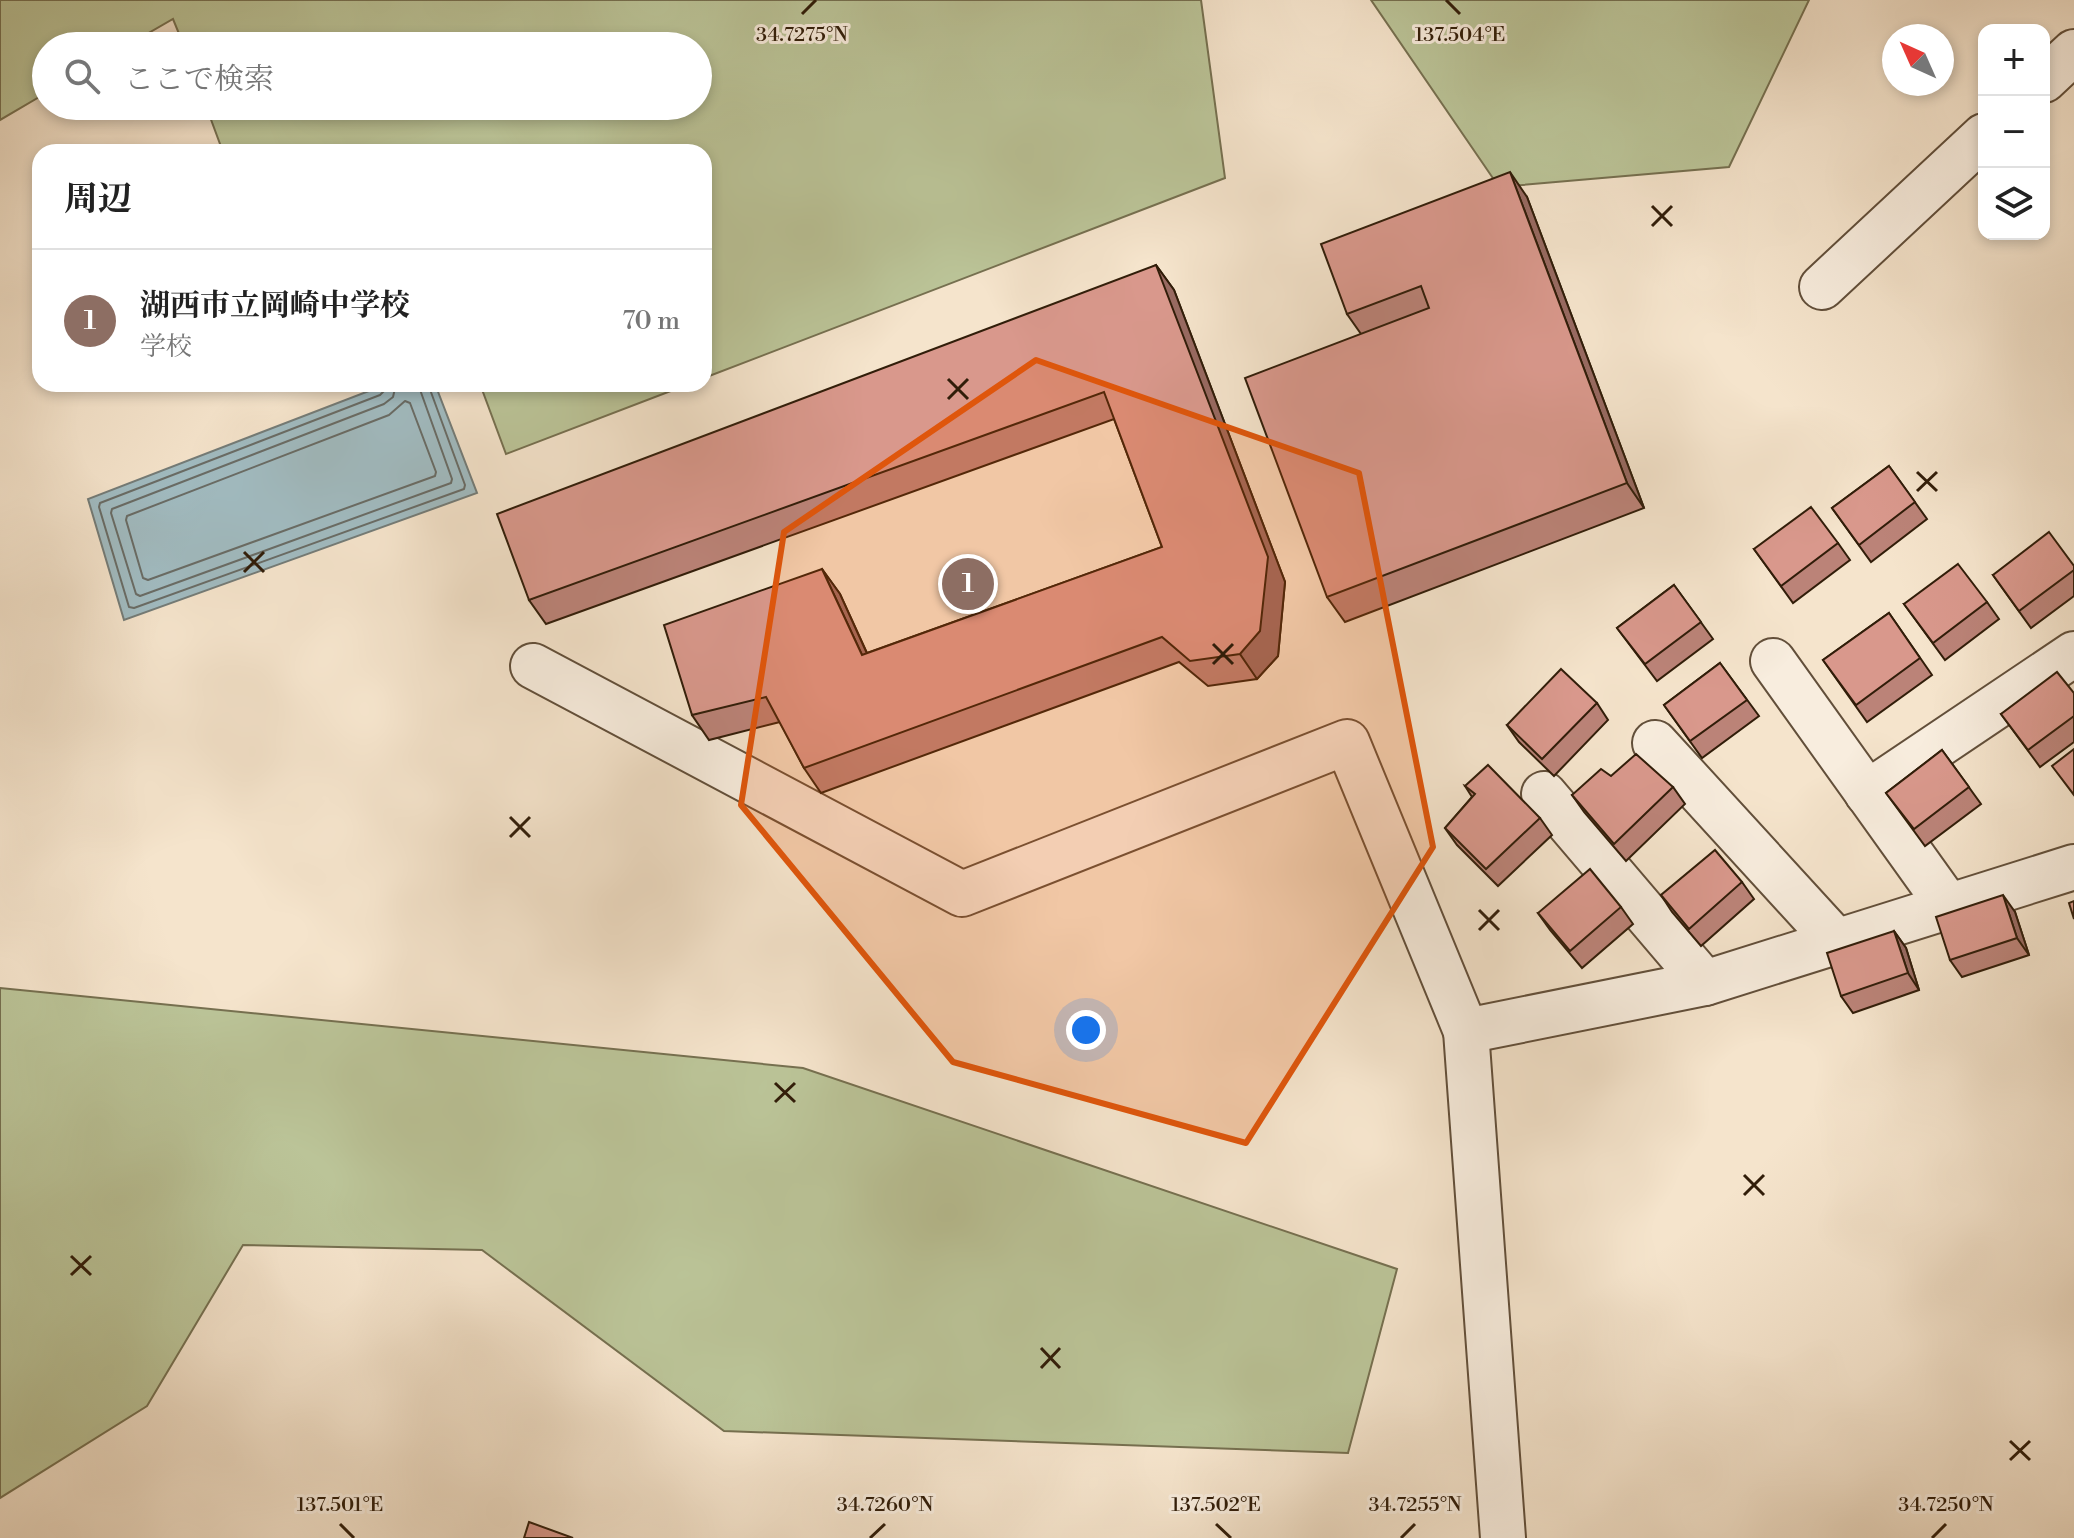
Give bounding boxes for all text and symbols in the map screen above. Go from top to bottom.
text: 34.7275°N [756,23,848,48]
text: 137.504°E [1415,23,1505,48]
north arrow [1882,24,1954,96]
map controls [1978,24,2050,240]
button: + [1978,24,2050,96]
search box [32,32,712,120]
icon: search [60,54,104,98]
text: ここで検索 [124,61,274,99]
button: − [1978,96,2050,168]
button: layers [1978,168,2050,240]
text: 周辺 [64,179,132,221]
text: 湖西市立岡崎中学校 [140,287,410,325]
text: 1 [84,305,96,337]
text: 70 m [622,305,680,337]
text: 学校 [140,331,192,363]
pin: 1 [942,554,994,614]
your location [1066,1010,1106,1050]
text: 137.501°E [297,1493,383,1518]
text: 34.7260°N [837,1493,933,1518]
text: 137.502°E [1171,1493,1261,1518]
text: 34.7255°N [1368,1493,1462,1518]
text: 34.7250°N [1898,1493,1994,1518]

